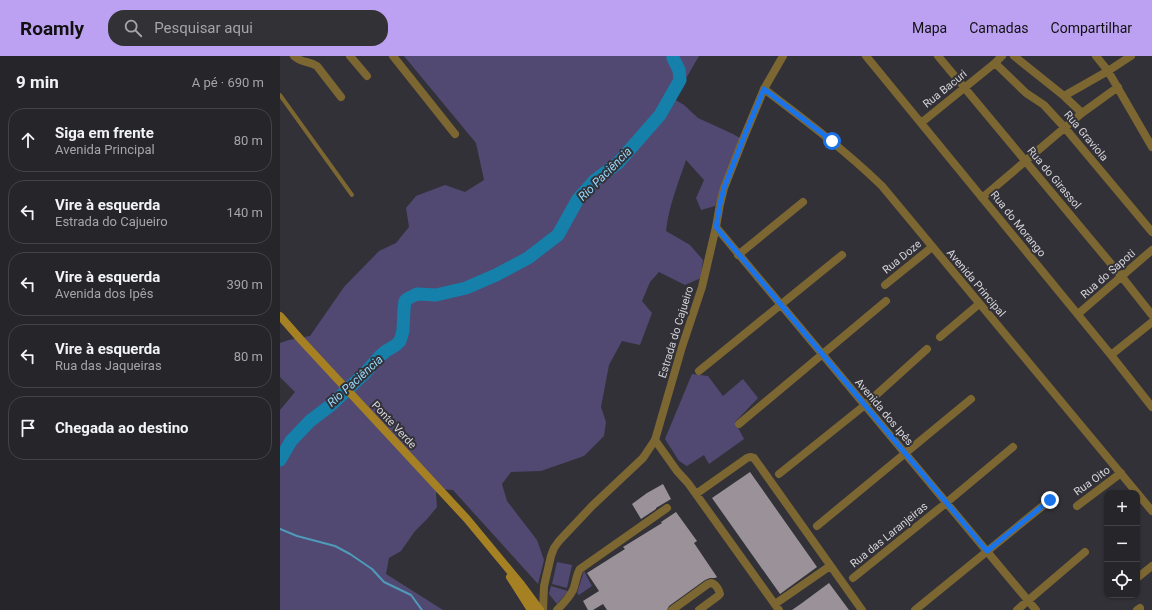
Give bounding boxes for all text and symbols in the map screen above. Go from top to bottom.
search box [108,10,388,46]
text: Roamly [20,17,84,40]
icon: search [122,17,144,39]
text: Pesquisar aqui [154,19,253,37]
text: Mapa [912,20,947,36]
text: Camadas [969,20,1029,36]
text: Compartilhar [1051,20,1132,36]
street label: Rua Bacuri [920,67,970,111]
text: 9 min [16,72,59,92]
text: A pé · 690 m [192,75,264,90]
street label: Rua Graviola [1061,108,1111,164]
text: Siga em frente [55,124,154,142]
icon: ahead [17,129,39,151]
route start [823,132,841,150]
text: 80 m [234,133,263,148]
text: Avenida Principal [55,142,155,157]
water label: Rio Paciência [575,144,635,204]
street label: Rua do Girassol [1024,144,1084,212]
street label: Rua do Morango [988,189,1048,259]
text: Vire à esquerda [55,196,160,214]
icon: left [17,201,39,223]
text: 140 m [226,205,263,220]
text: Estrada do Cajueiro [55,214,168,229]
street label: Rua Doze [880,237,924,277]
street label: Avenida Principal [944,247,1008,319]
street label: Rua do Sapoti [1078,247,1138,301]
text: Vire à esquerda [55,268,160,286]
icon: left [17,273,39,295]
text: 390 m [226,277,263,292]
street label: Estrada do Cajueiro [656,284,696,380]
text: Avenida dos Ipês [55,286,153,301]
text: Vire à esquerda [55,340,160,358]
icon: left [17,345,39,367]
text: 80 m [234,349,263,364]
water label: Rio Paciência [324,352,386,410]
text: Rua das Jaqueiras [55,358,162,373]
street label: Avenida dos Ipês [852,376,916,448]
street label: Ponte Verde [369,399,419,451]
icon: arrive [17,417,39,439]
text: Chegada ao destino [55,419,189,437]
street label: Rua Oito [1071,464,1113,498]
map controls [1104,490,1140,598]
button: + [1104,490,1140,526]
route end [1041,491,1059,509]
street label: Rua das Laranjeiras [848,500,931,570]
button: − [1104,526,1140,562]
button: locate [1104,562,1140,598]

